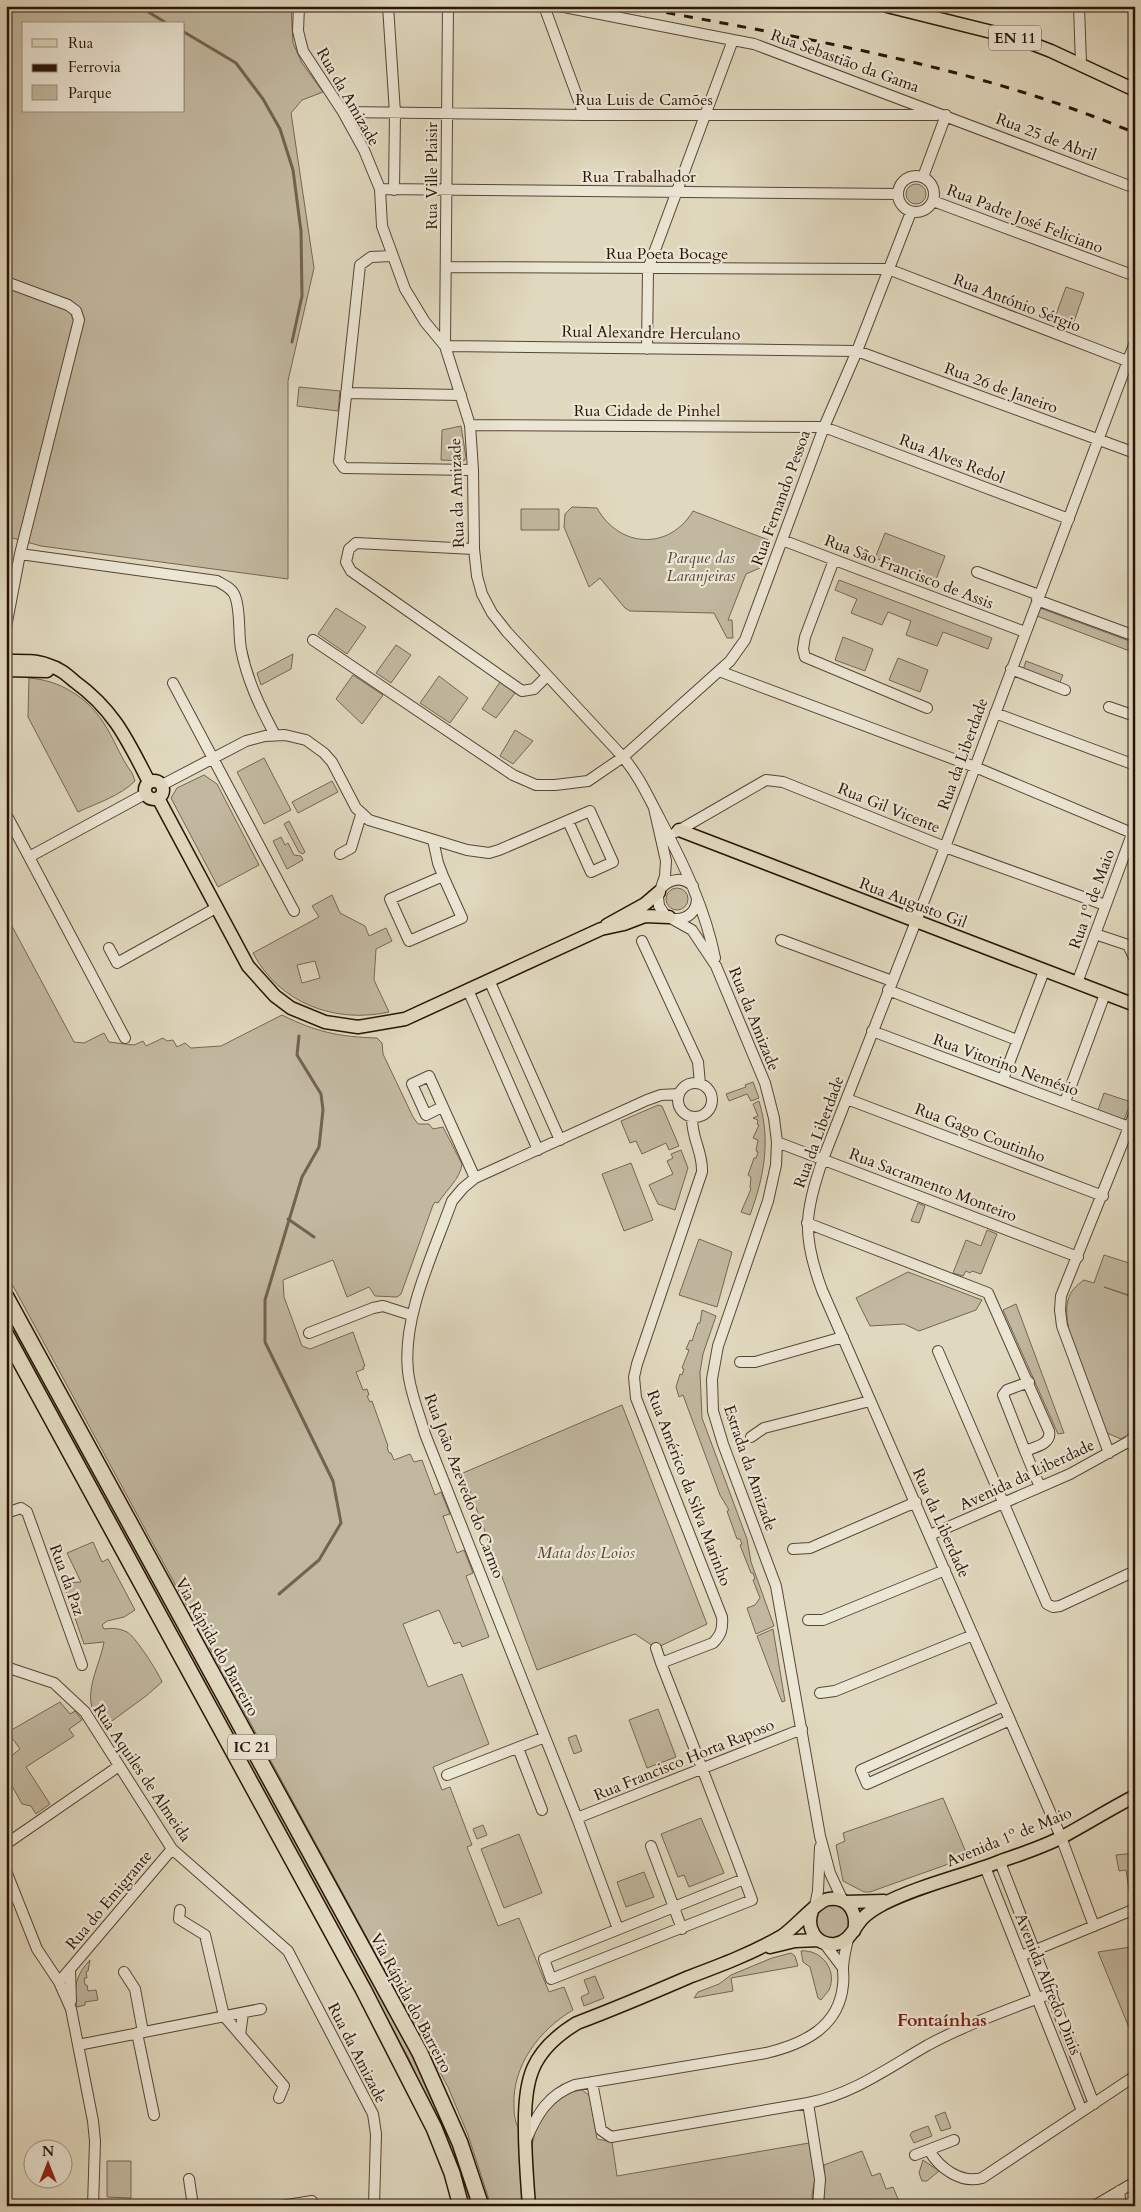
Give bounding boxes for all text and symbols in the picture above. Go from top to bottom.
legend [22,22,185,112]
street label: Rua Sebastião da Gama [768,24,922,98]
road number: EN 11 [989,26,1041,50]
text: Rua [68,33,94,53]
street label: Rua da Amizade [311,44,385,150]
text: Ferrovia [68,57,121,77]
text: Parque [68,83,112,103]
street label: Rua Luis de Camões [575,89,713,111]
street label: Rua 25 de Abril [992,108,1100,166]
street label: Rua Ville Plaisir [421,122,443,230]
street label: Rua Trabalhador [582,166,696,188]
street label: Rua Padre José Feliciano [944,179,1107,259]
street label: Rua Poeta Bocage [606,243,728,265]
street label: Rua António Sérgio [950,269,1084,338]
street label: Rual Alexandre Herculano [561,320,741,346]
street label: Rua 26 de Janeiro [941,357,1061,419]
street label: Rua Cidade de Pinhel [574,400,720,422]
street label: Rua Fernando Pessoa [746,427,816,569]
street label: Rua Alves Redol [896,429,1008,489]
street label: Rua da Amizade [444,438,470,548]
street label: Rua São Francisco de Assis [821,530,997,614]
park label: Parque das Laranjeiras [667,547,736,587]
street label: Rua da Liberdade [933,695,993,813]
street label: Rua Gil Vicente [834,777,944,839]
street label: Rua 1º de Maio [1064,846,1120,952]
street label: Rua Augusto Gil [856,872,970,934]
street label: Rua da Amizade [723,964,785,1074]
street label: Rua Vitorino Nemésio [930,1028,1082,1102]
street label: Rua da Liberdade [789,1073,849,1191]
street label: Rua Gago Coutinho [911,1098,1049,1168]
street label: Rua Sacramento Monteiro [846,1143,1020,1227]
street label: Rua Américo da Silva Marinho [641,1387,737,1590]
street label: Rua João Azevedo do Carmo [419,1390,510,1582]
street label: Estrada da Amizade [718,1402,782,1534]
street label: Avenida da Liberdade [956,1434,1098,1516]
street label: Rua da Liberdade [907,1465,975,1581]
street label: Rua da Paz [44,1541,90,1619]
park label: Mata dos Loios [537,1542,635,1564]
street label: Via Rápida do Barreiro [170,1574,264,1721]
street label: Rua Aquiles de Almeida [88,1700,196,1846]
street label: Rua Francisco Horta Raposo [591,1714,778,1806]
road number: IC 21 [228,1734,276,1760]
street label: Avenida 1º de Maio [943,1802,1075,1872]
street label: Rua do Emigrante [61,1846,157,1954]
street label: Avenida Alfredo Dinis [1009,1910,1087,2058]
street label: Via Rápida do Barreiro [365,1929,457,2077]
street label: Rua da Amizade [322,1999,392,2107]
district label: Fontaínhas [897,2008,987,2033]
north arrow [22,2140,72,2190]
text: N [42,2142,54,2161]

